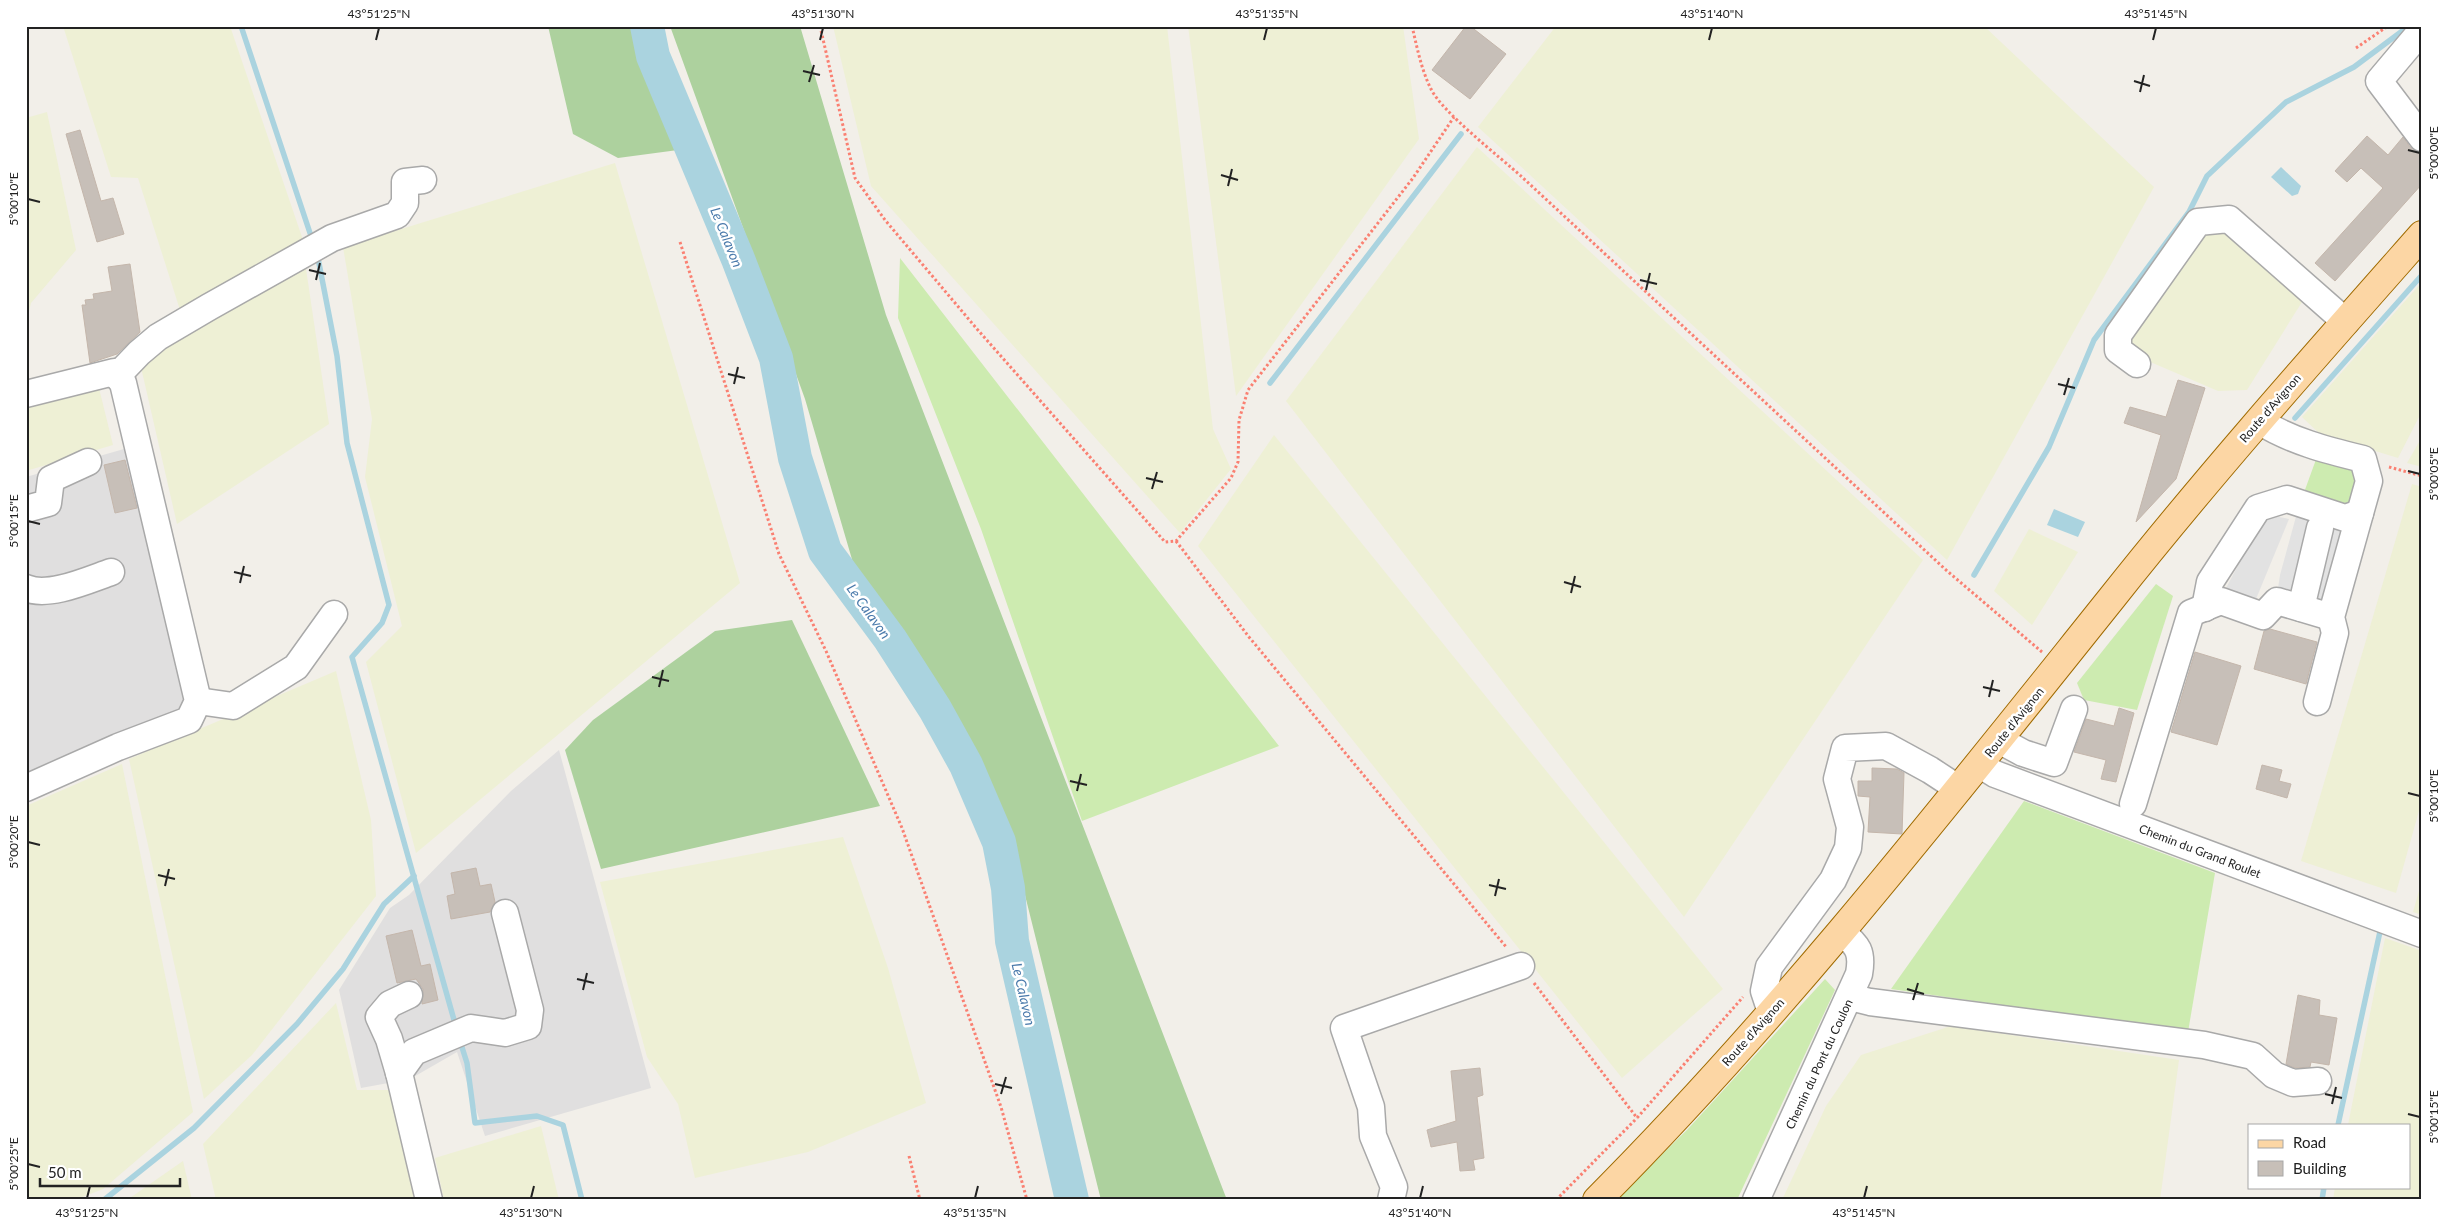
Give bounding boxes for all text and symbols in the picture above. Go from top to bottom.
text: 43°51'25"N [348,6,410,21]
text: 43°51'30"N [792,6,854,21]
text: 43°51'35"N [1236,6,1298,21]
text: 43°51'40"N [1681,6,1743,21]
text: 43°51'45"N [2125,6,2187,21]
text: 5°00'00"E [2426,126,2441,180]
text: 5°00'10"E [6,172,21,226]
water label: Le Calavon [707,204,747,270]
street label: Route d'Avignon [2236,371,2304,445]
text: 5°00'05"E [2426,447,2441,501]
text: 5°00'15"E [6,494,21,548]
water label: Le Calavon [843,580,895,642]
street label: Route d'Avignon [1981,684,2047,760]
text: 5°00'10"E [2426,769,2441,823]
text: 5°00'20"E [6,815,21,869]
street label: Chemin du Grand Roulet [2137,821,2264,881]
water label: Le Calavon [1009,961,1039,1027]
street label: Route d'Avignon [1719,995,1787,1069]
street label: Chemin du Pont du Coulon [1782,997,1856,1131]
text: 5°00'15"E [2426,1090,2441,1144]
legend [2248,1124,2410,1188]
text: Road [2293,1133,2326,1151]
text: 5°00'25"E [6,1137,21,1191]
scale bar [40,1156,180,1188]
text: Building [2293,1159,2346,1177]
text: 50 m [48,1163,82,1181]
text: 43°51'25"N [56,1205,118,1220]
text: 43°51'30"N [500,1205,562,1220]
text: 43°51'35"N [944,1205,1006,1220]
text: 43°51'40"N [1389,1205,1451,1220]
text: 43°51'45"N [1833,1205,1895,1220]

